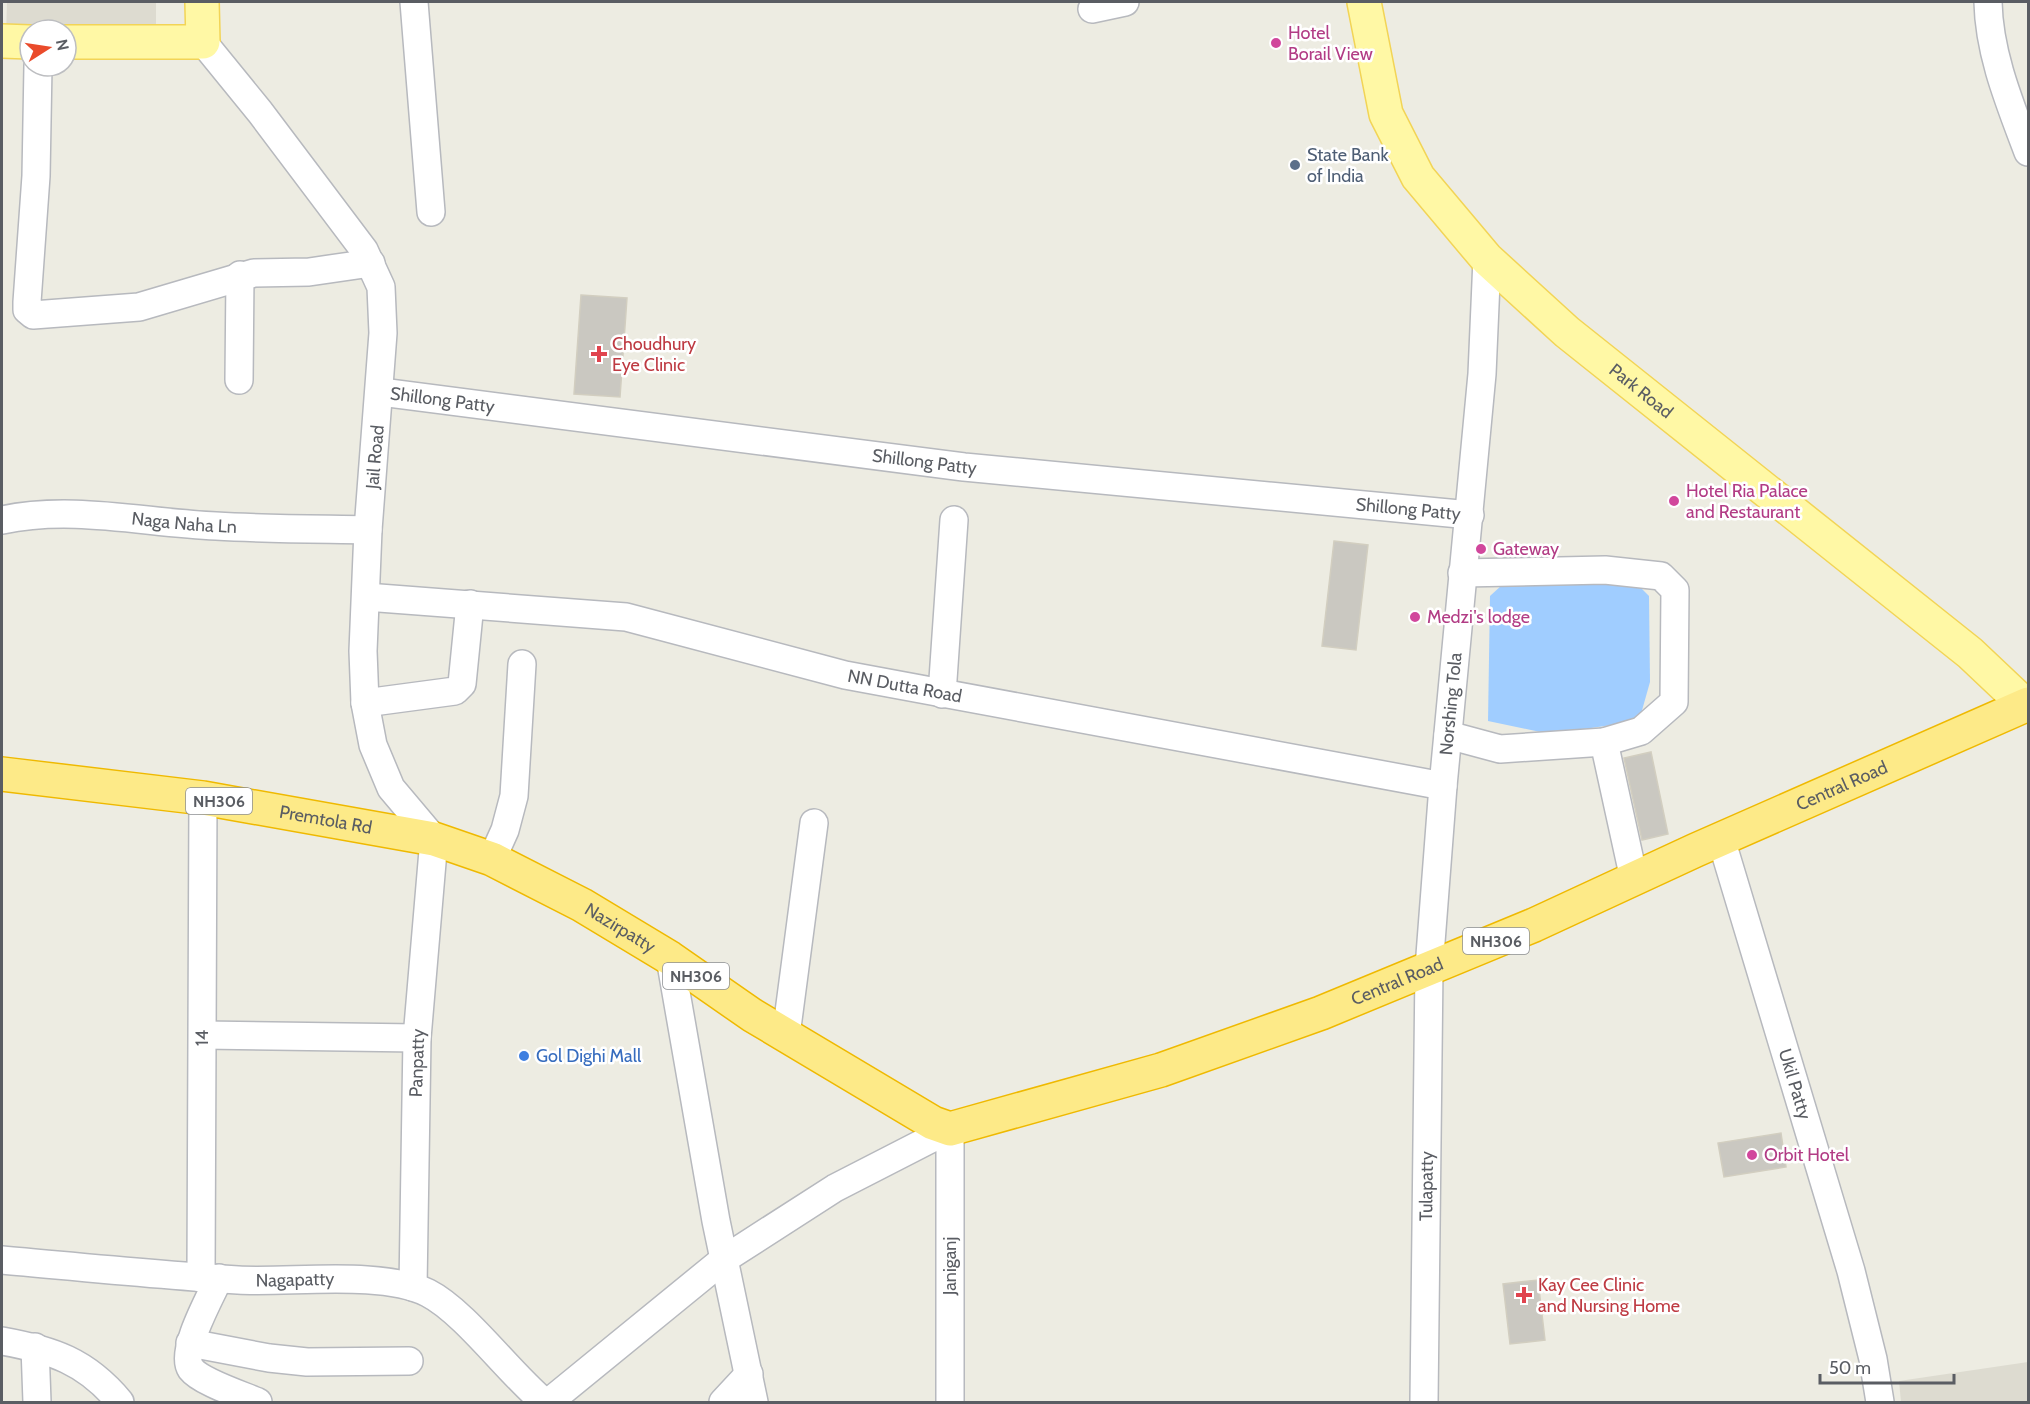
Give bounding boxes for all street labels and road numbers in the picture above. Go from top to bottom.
street label: Park Road [1605,359,1678,423]
street label: Shillong Patty [389,382,496,418]
street label: Jail Road [361,424,389,491]
street label: Shillong Patty [871,444,978,479]
street label: Shillong Patty [1355,493,1462,525]
street label: Naga Naha Ln [131,507,237,538]
street label: Norshing Tola [1435,651,1467,756]
street label: NN Dutta Road [846,665,964,707]
street label: Central Road [1793,756,1891,816]
road number: NH306 [186,788,252,814]
street label: Premtola Rd [278,801,374,839]
street label: Nazirpatty [581,898,660,958]
road number: NH306 [1463,928,1529,954]
street label: Central Road [1348,953,1446,1010]
road number: NH306 [663,963,729,989]
street label: Panpatty [405,1028,429,1098]
street label: 14 [191,1030,213,1046]
street label: Ukil Patty [1774,1046,1816,1122]
street label: Tulapatty [1415,1151,1438,1221]
street label: Janiganj [939,1237,961,1296]
street label: Nagapatty [256,1268,334,1292]

